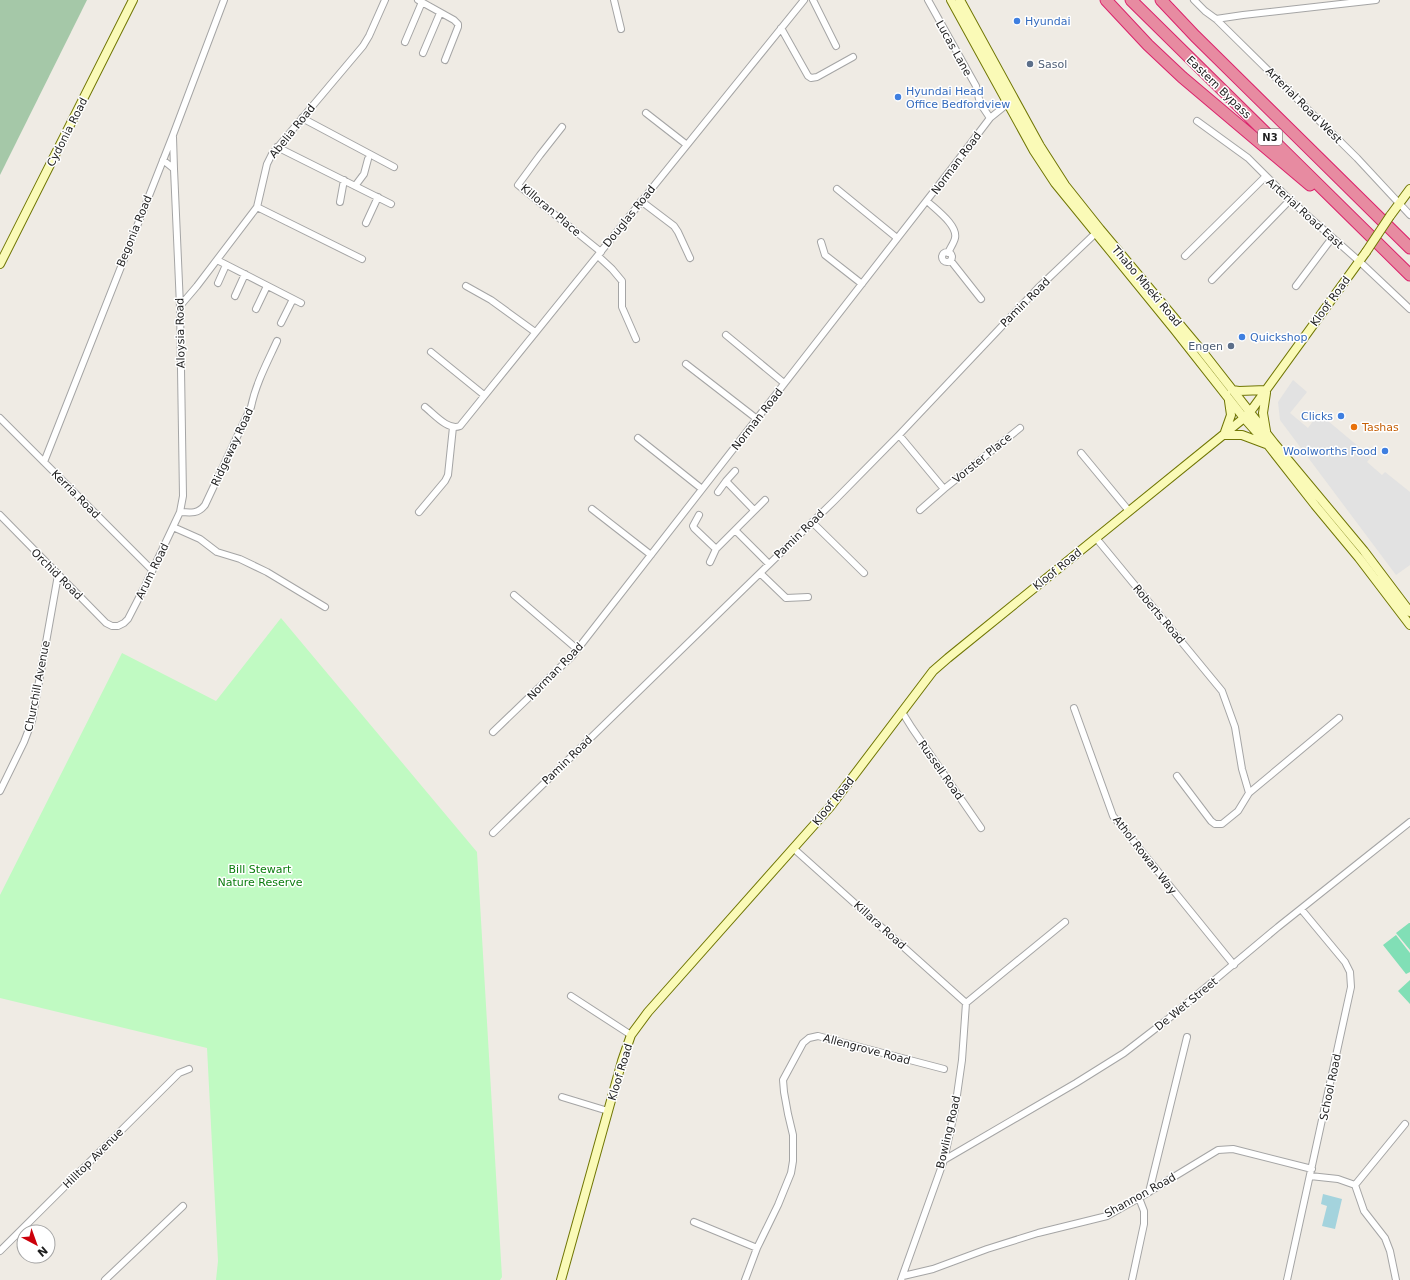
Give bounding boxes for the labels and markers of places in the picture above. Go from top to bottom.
place label: Hyundai [1025,15,1071,28]
marker: Hyundai [1012,16,1022,26]
place label: Sasol [1038,58,1067,71]
marker: Sasol [1025,59,1035,69]
place label: Hyundai Head Office Bedfordview [906,85,1010,111]
marker: Hyundai Head Office Bedfordview [893,92,903,102]
place label: Quickshop [1250,331,1308,344]
marker: Quickshop [1237,332,1247,342]
place label: Engen [1188,340,1223,353]
marker: Engen [1226,341,1236,351]
place label: Clicks [1301,410,1333,423]
marker: Clicks [1336,411,1346,421]
place label: Tashas [1361,421,1399,434]
marker: Tashas [1349,422,1359,432]
place label: Woolworths Food [1283,445,1377,458]
marker: Woolworths Food [1380,446,1390,456]

